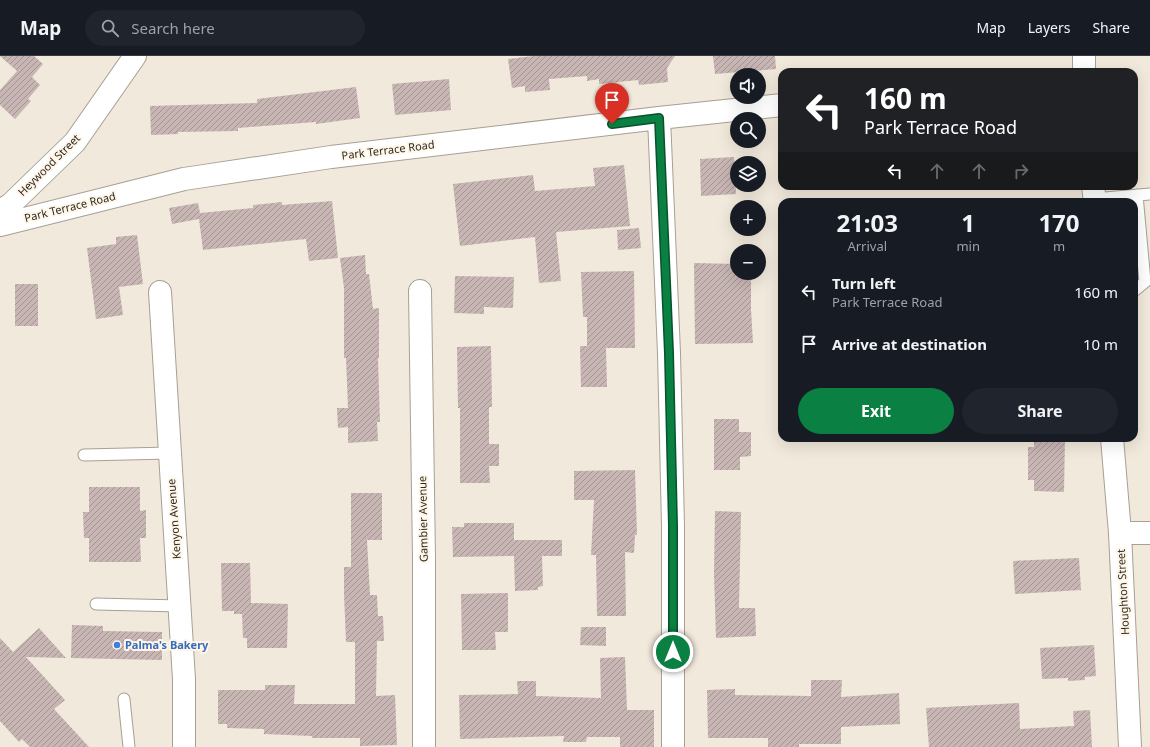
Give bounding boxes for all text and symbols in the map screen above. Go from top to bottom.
search box [85,10,365,46]
text: Map [20,15,61,41]
icon: search [99,17,121,39]
text: Search here [131,18,215,38]
text: Map [977,18,1006,37]
text: Layers [1028,18,1070,37]
text: Share [1092,18,1130,37]
map controls [730,68,766,280]
button: sound [730,68,766,104]
text: 160 m [864,79,947,117]
pin [595,83,629,124]
icon: left [798,84,850,136]
icon: arrive [601,89,623,111]
button: search [730,112,766,148]
text: Park Terrace Road [864,115,1017,139]
street label: Heywood Street [14,130,83,199]
street label: Park Terrace Road [341,136,435,163]
button: layers [730,156,766,192]
icon: left [884,160,906,182]
icon: ahead [926,160,948,182]
icon: ahead [968,160,990,182]
icon: right [1010,160,1032,182]
street label: Park Terrace Road [23,188,117,225]
button: + [730,200,766,236]
text: 21:03 [836,206,898,239]
text: 1 [961,206,975,239]
text: 170 [1038,206,1080,239]
text: Arrival [847,237,887,255]
text: min [956,237,980,255]
text: m [1053,237,1065,255]
button: − [730,244,766,280]
text: Turn left [832,273,896,293]
icon: left [798,281,820,303]
text: 160 m [1074,282,1118,302]
text: Park Terrace Road [832,293,942,311]
icon: arrive [798,333,820,355]
text: Arrive at destination [832,334,987,354]
text: 10 m [1083,334,1118,354]
button: Exit [798,388,954,434]
button: Share [962,388,1118,434]
street label: Gambier Avenue [414,476,431,562]
street label: Kenyon Avenue [163,478,184,560]
street label: Houghton Street [1113,549,1132,635]
position arrow [652,631,694,673]
place label: Palma's Bakery [125,637,209,652]
marker: Palma's Bakery [112,640,122,650]

